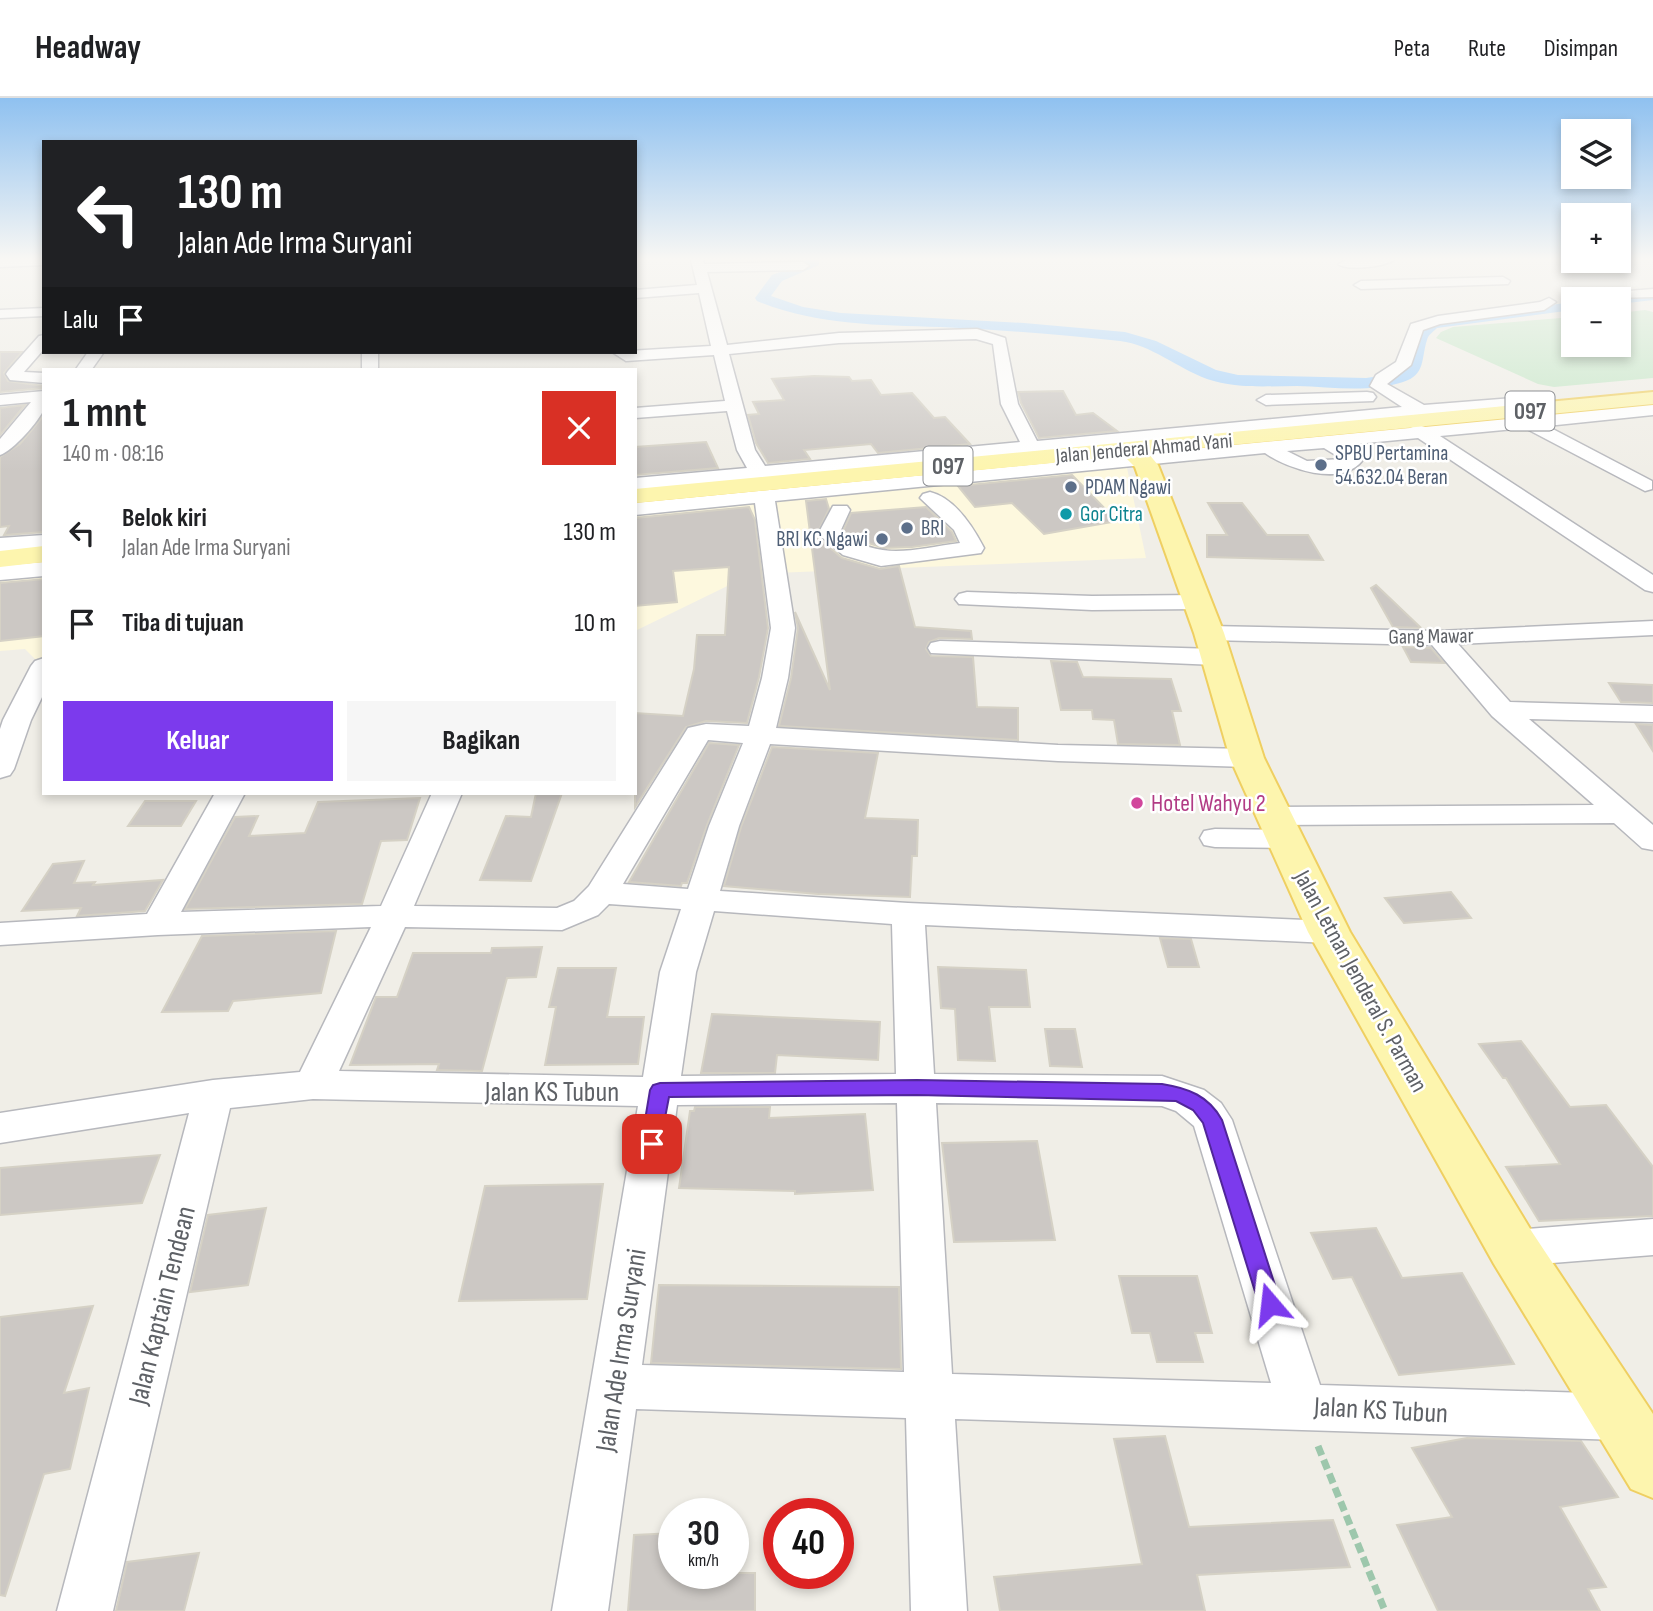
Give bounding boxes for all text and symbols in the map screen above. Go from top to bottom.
text: Headway [35,28,141,68]
text: Peta [1394,34,1430,63]
text: Rute [1468,34,1506,63]
text: Disimpan [1544,34,1618,63]
map controls [1561,119,1631,357]
button: layers [1561,119,1631,189]
text: 130 m [178,164,283,223]
icon: left [63,168,154,259]
button: + [1561,203,1631,273]
text: Jalan Ade Irma Suryani [178,224,412,263]
button: − [1561,287,1631,357]
icon: arrive [112,301,150,339]
text: Lalu [63,305,98,336]
text: 1 mnt [63,388,147,439]
button: close [542,391,616,465]
road number: 097 [1506,392,1554,430]
street label: Jalan Jenderal Ahmad Yani [1054,428,1234,469]
text: 140 m · 08:16 [63,440,164,468]
place label: SPBU Pertamina 54.632.04 Beran [1335,441,1448,490]
road number: 097 [923,446,972,486]
marker: SPBU Pertamina 54.632.04 Beran [1313,457,1329,473]
place label: PDAM Ngawi [1085,475,1171,500]
marker: PDAM Ngawi [1063,479,1079,495]
place label: Gor Citra [1080,502,1143,527]
text: Belok kiri [122,503,207,534]
marker: Gor Citra [1058,506,1074,522]
icon: left [63,514,101,552]
place label: BRI [921,516,944,541]
text: 130 m [564,517,616,548]
marker: BRI [899,520,915,536]
place label: BRI KC Ngawi [776,527,868,552]
marker: BRI KC Ngawi [874,531,890,547]
text: Jalan Ade Irma Suryani [122,534,291,562]
icon: arrive [63,605,101,643]
text: Tiba di tujuan [122,608,244,639]
text: 10 m [574,608,616,639]
street label: Gang Mawar [1388,623,1474,650]
button: Keluar [63,701,333,781]
button: Bagikan [347,701,616,781]
place label: Hotel Wahyu 2 [1151,789,1266,818]
marker: Hotel Wahyu 2 [1129,795,1145,811]
street label: Jalan Letnan Jenderal S. Parman [1287,864,1434,1097]
street label: Jalan KS Tubun [484,1076,619,1109]
pin [622,1114,682,1174]
icon: arrive [633,1125,671,1163]
street label: Jalan Kaptain Tendean [122,1203,203,1409]
street label: Jalan Ade Irma Suryani [589,1246,654,1455]
position arrow [1233,1267,1307,1341]
street label: Jalan KS Tubun [1312,1390,1449,1430]
speed limit sign: 40 [763,1498,854,1589]
text: 30 [687,1513,720,1556]
text: km/h [688,1550,719,1571]

